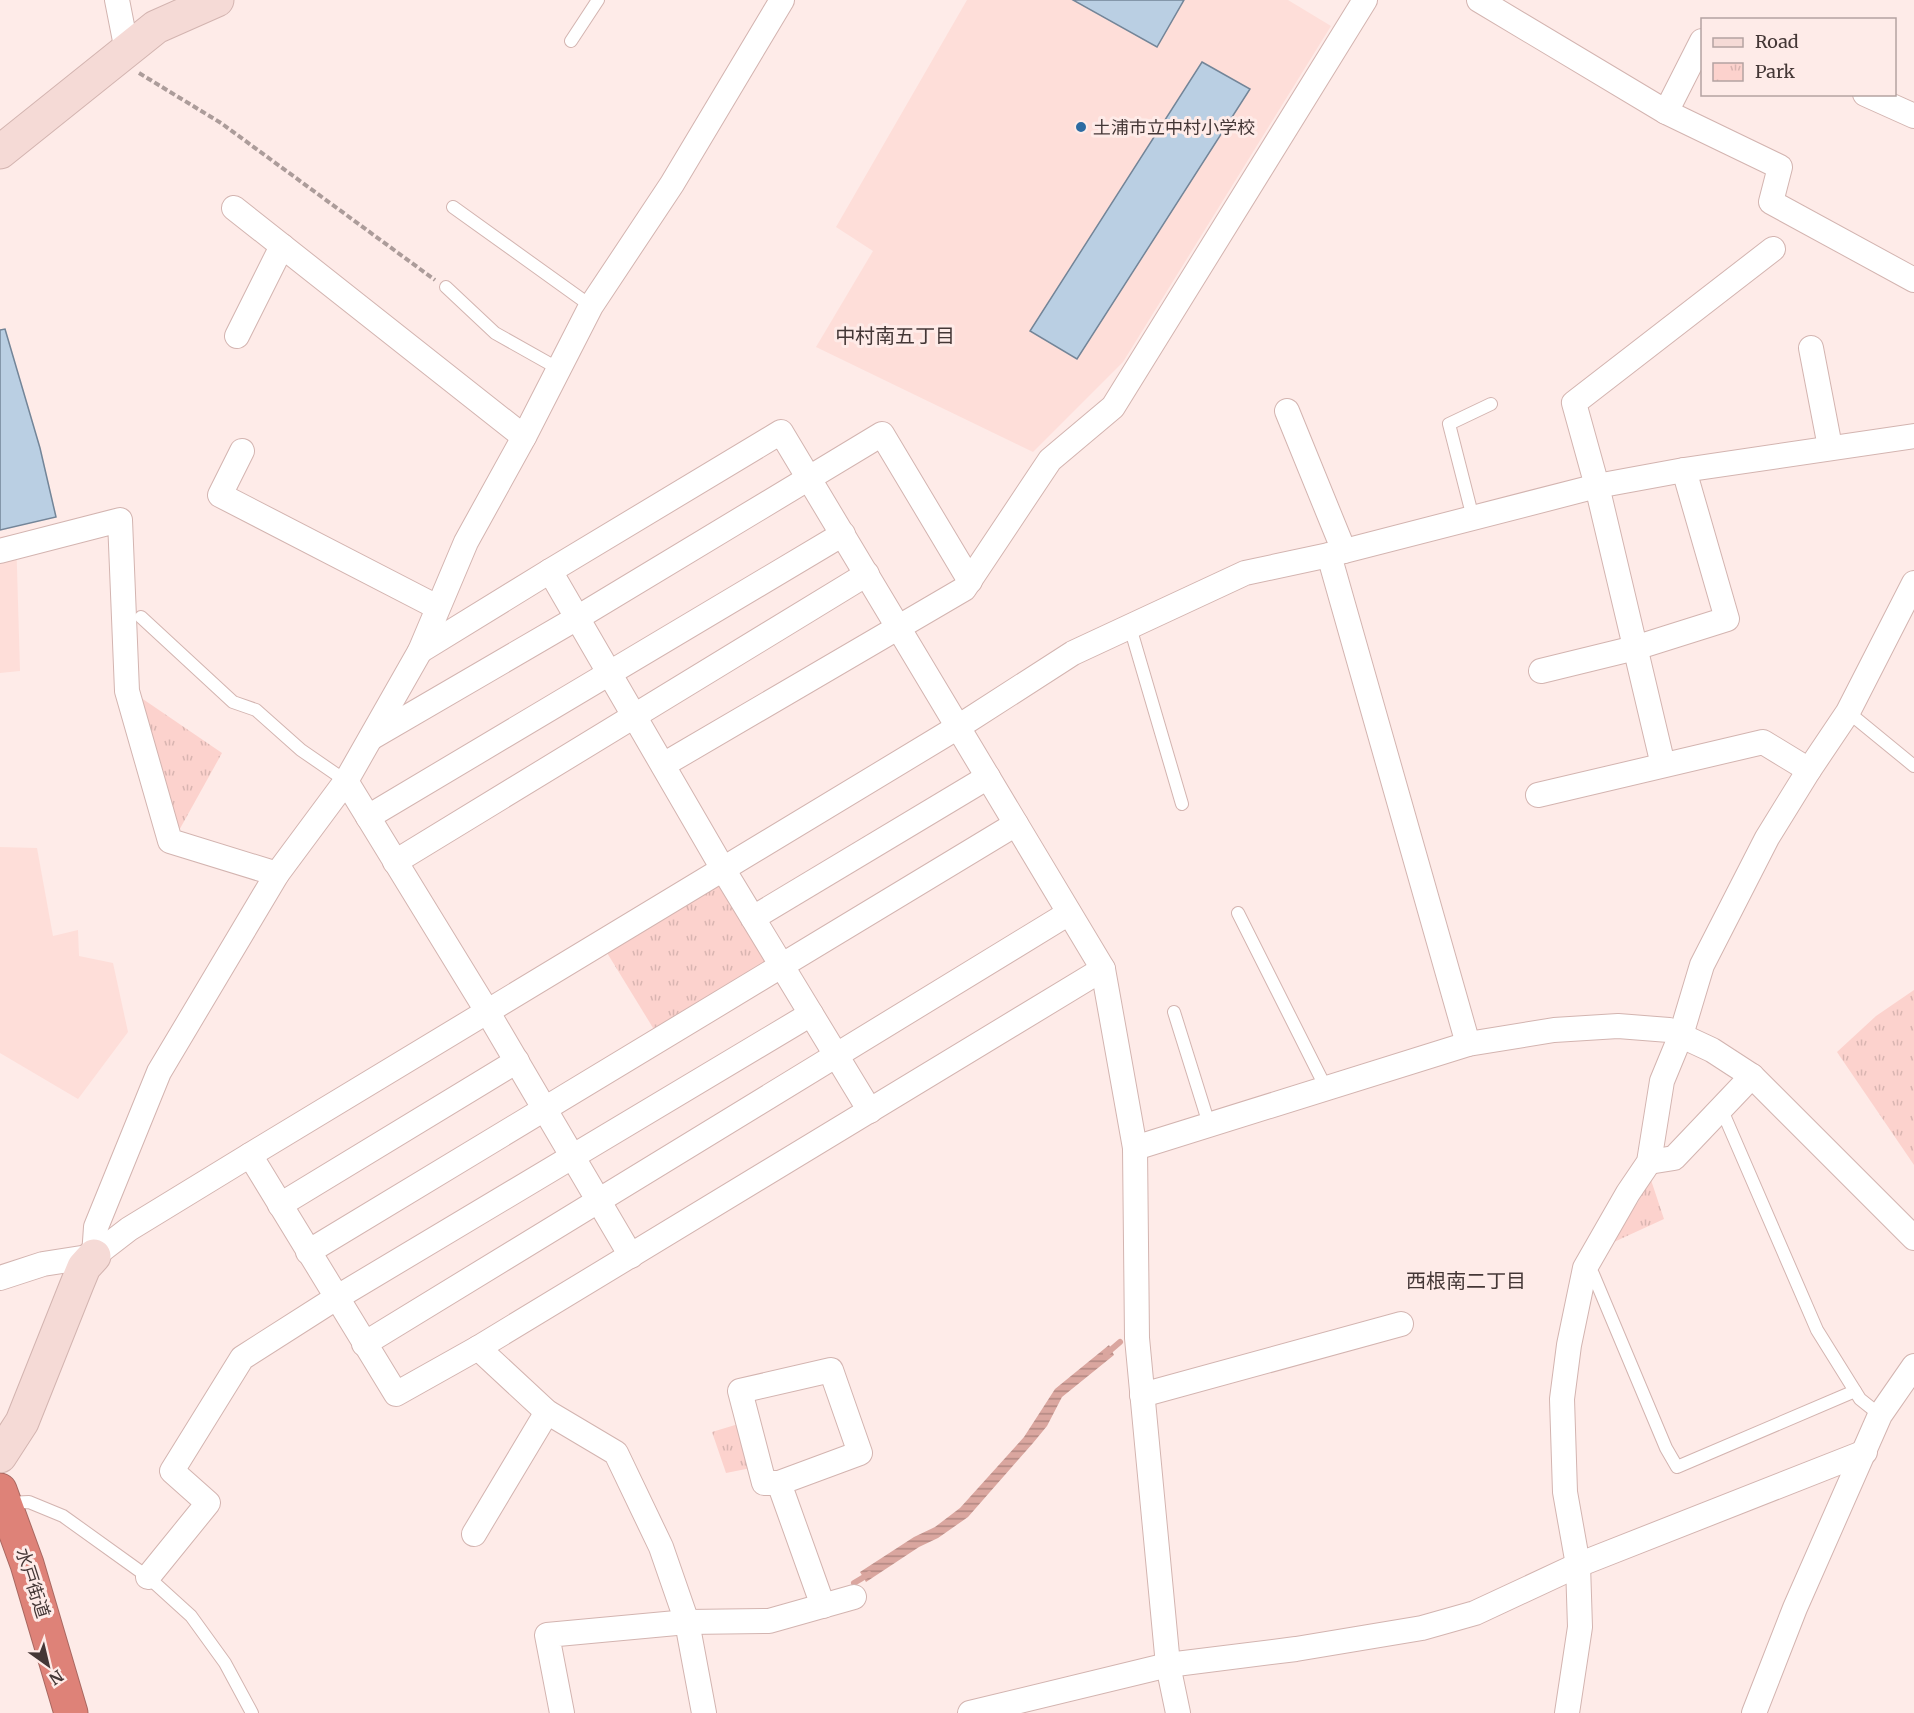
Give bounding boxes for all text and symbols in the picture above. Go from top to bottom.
legend [1701,18,1896,96]
text: Road [1755,30,1799,53]
text: Park [1755,60,1796,83]
place label: 土浦市立中村小学校 [1093,116,1255,139]
marker: 土浦市立中村小学校 [1074,120,1088,134]
district label: 中村南五丁目 [835,323,955,348]
district label: 西根南二丁目 [1406,1268,1526,1293]
street label: 水戸街道 [11,1545,55,1621]
north arrow [18,1635,78,1695]
text: N [45,1666,67,1689]

